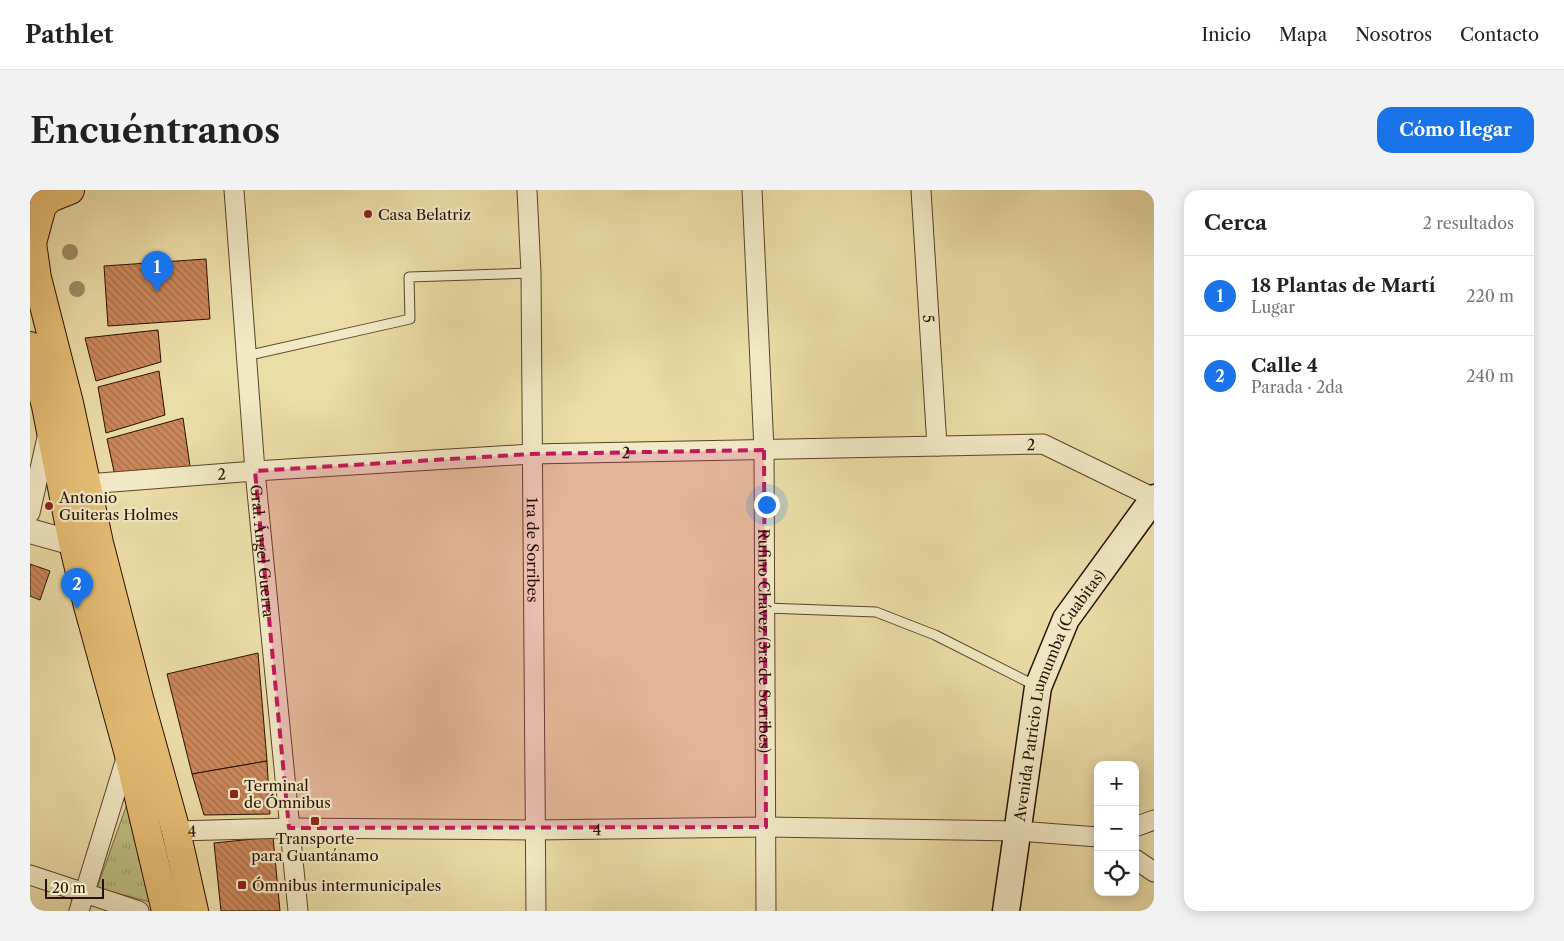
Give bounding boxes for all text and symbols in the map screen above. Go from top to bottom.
text: Pathlet [25,20,113,49]
text: Inicio [1202,24,1251,46]
text: Mapa [1279,24,1327,46]
text: Nosotros [1355,24,1432,46]
text: Contacto [1460,24,1539,46]
button: Cómo llegar [1377,107,1534,153]
text: Encuéntranos [30,109,280,152]
place label: Casa Belatriz [378,205,471,224]
marker: Casa Belatriz [362,208,374,220]
text: Cerca [1204,210,1267,235]
text: 2 resultados [1423,213,1514,233]
pin: 1 [141,251,173,292]
text: 18 Plantas de Martí [1251,274,1435,297]
text: 1 [1216,286,1224,306]
text: 220 m [1466,286,1514,306]
text: Lugar [1251,297,1295,317]
street label: 5 [919,314,939,323]
text: Calle 4 [1251,354,1318,377]
text: 2 [1215,366,1225,386]
text: 240 m [1466,366,1514,386]
text: Parada · 2da [1251,377,1343,397]
street label: 2 [1026,435,1035,454]
street label: 2 [621,443,630,462]
street label: 2 [217,464,227,483]
street label: Gral. Ángel Guerra [247,483,279,618]
place label: Antonio Guiteras Holmes [58,488,178,524]
your location [754,492,780,518]
street label: 1ra de Sorribes [523,497,543,603]
marker: Antonio Guiteras Holmes [43,500,55,512]
street label: Rufino Chávez (3ra de Sorribes) [755,528,775,753]
street label: Avenida Patricio Lumumba (Cuabitas) [1009,565,1109,823]
pin: 2 [61,568,93,609]
map controls [1094,761,1139,896]
button: + [1094,761,1139,806]
place label: Terminal de Ómnibus [244,776,331,812]
marker: Terminal de Ómnibus [228,788,240,800]
button: − [1094,806,1139,851]
marker: Transporte para Guantánamo [309,815,321,827]
street label: 4 [592,820,601,839]
street label: 4 [187,821,197,840]
place label: Transporte para Guantánamo [251,829,379,865]
button: locate [1094,851,1139,896]
scale bar [45,876,104,899]
place label: Ómnibus intermunicipales [252,876,441,895]
text: 20 m [52,879,86,897]
marker: Ómnibus intermunicipales [236,879,248,891]

